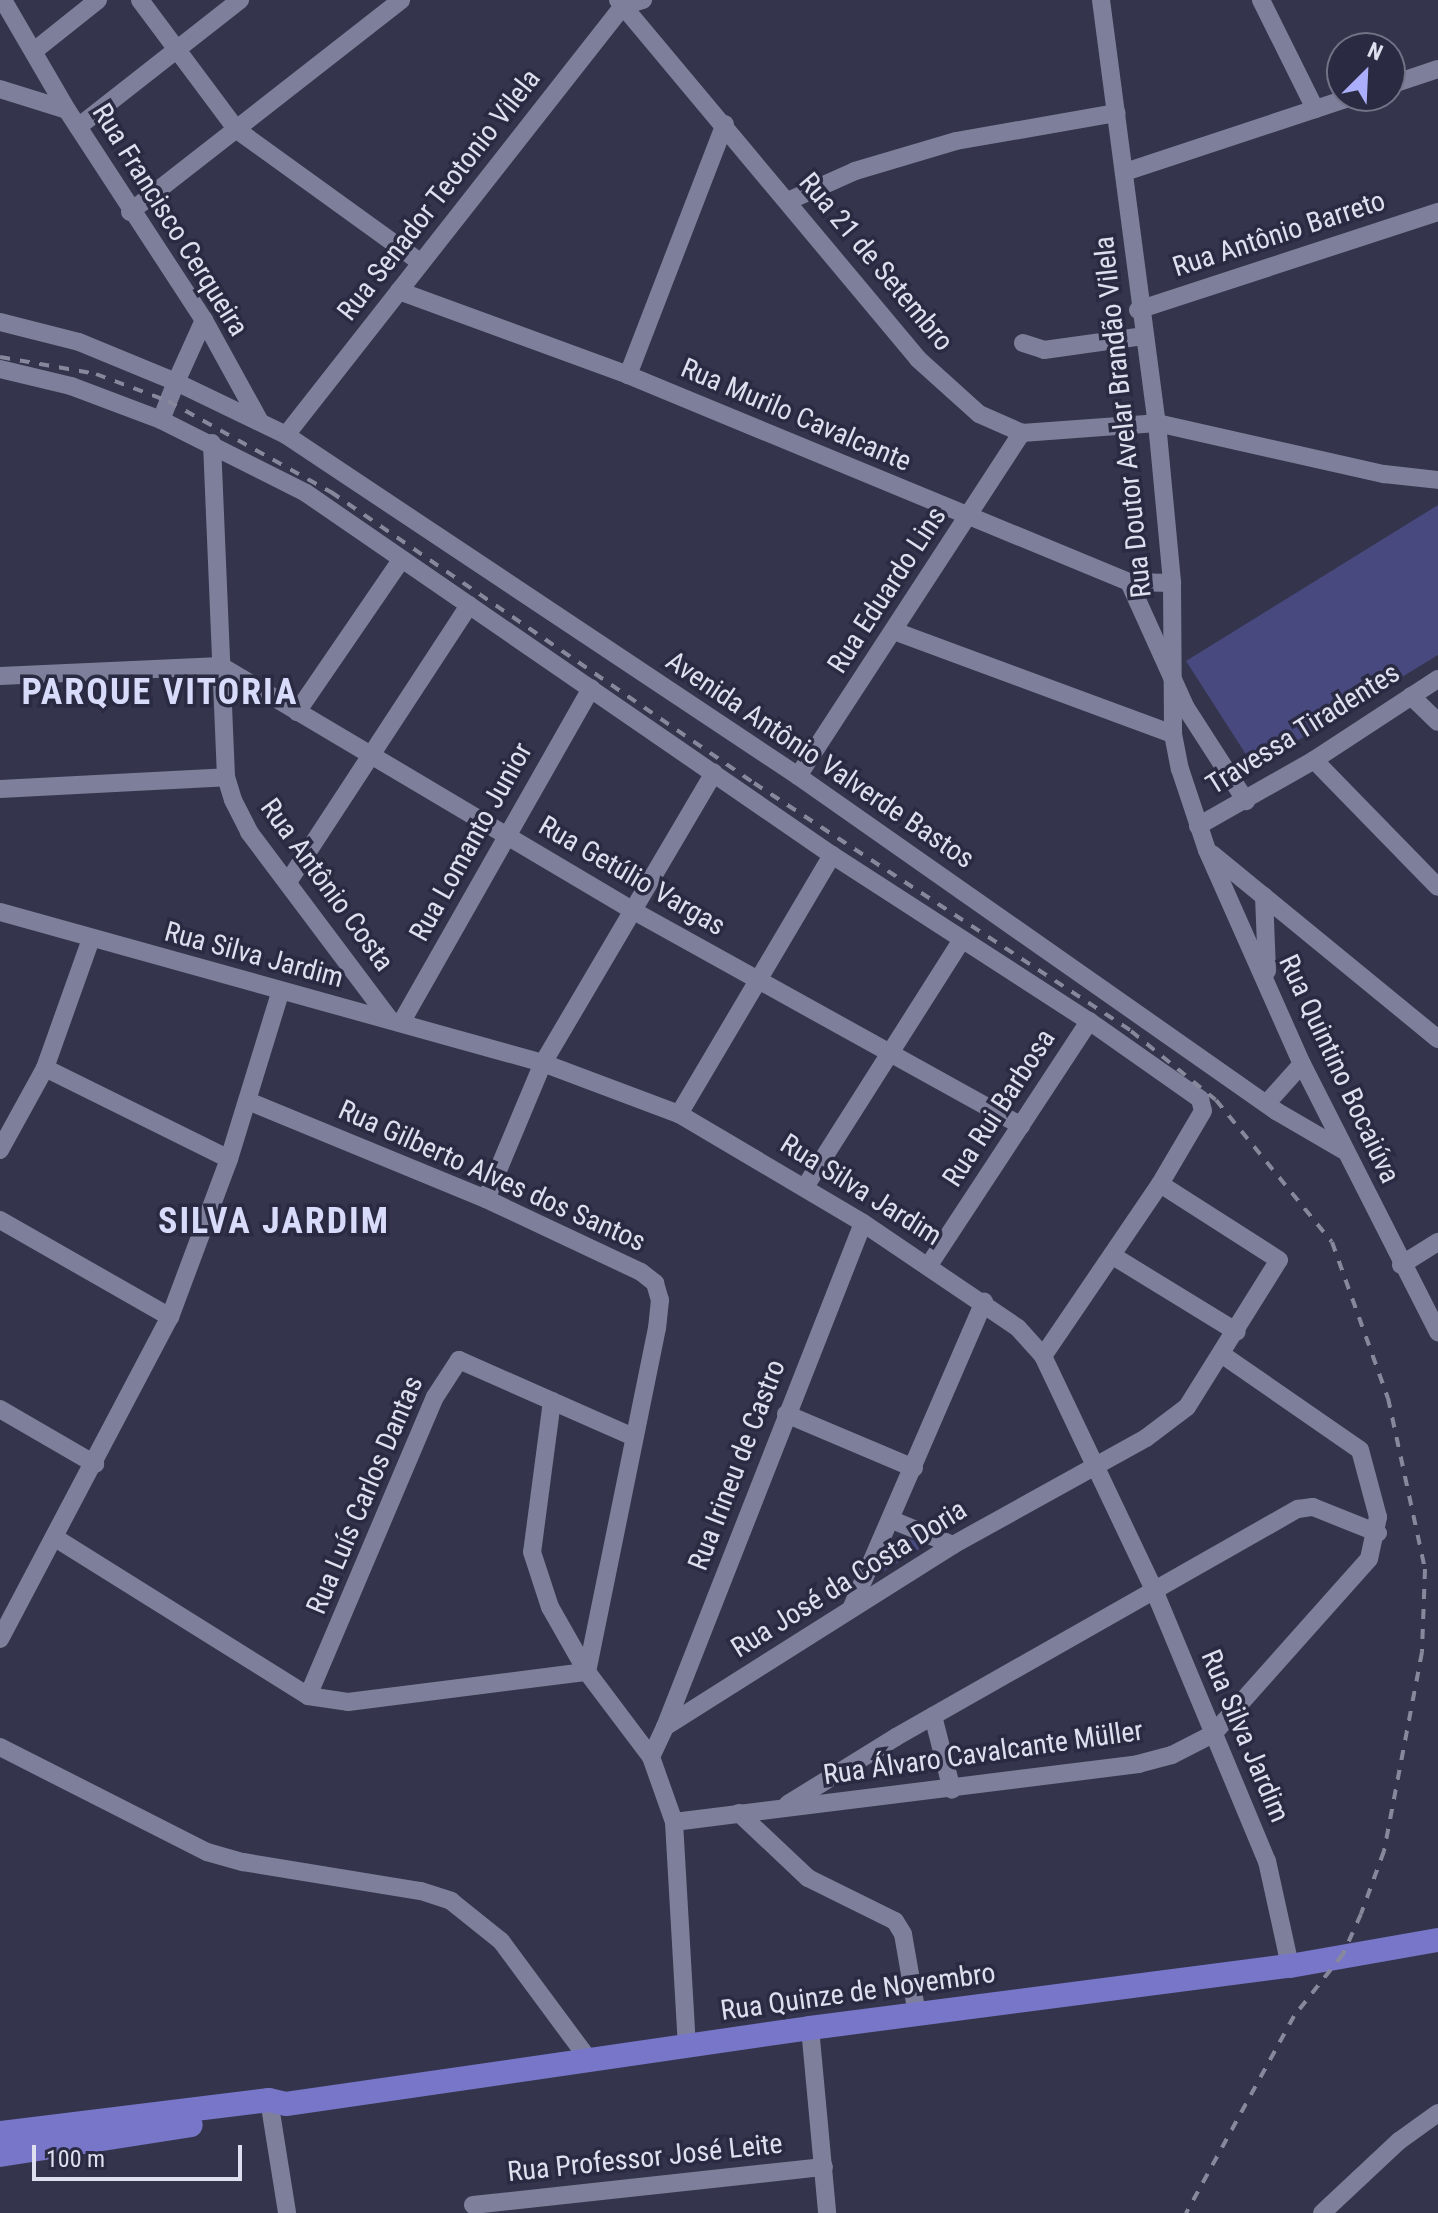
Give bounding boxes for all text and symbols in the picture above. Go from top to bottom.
north arrow [1326,32,1406,112]
text: N [1364,37,1386,66]
street label: Rua Senador Teotonio Vilela [330,62,548,328]
street label: Rua Francisco Cerqueira [85,98,255,342]
street label: Rua 21 de Setembro [792,166,960,358]
street label: Rua Antônio Barreto [1169,184,1389,284]
street label: Rua Doutor Avelar Brandão Vilela [1087,234,1159,600]
street label: Rua Murilo Cavalcante [676,351,916,479]
street label: Rua Eduardo Lins [821,501,953,679]
street label: Avenida Antônio Valverde Bastos [660,644,980,876]
street label: Travessa Tiradentes [1200,656,1406,802]
district label: PARQUE VITORIA [21,671,299,715]
street label: Rua Lomanto Junior [403,737,539,947]
street label: Rua Antônio Costa [253,792,401,978]
street label: Rua Getúlio Vargas [533,809,731,943]
street label: Rua Silva Jardim [161,915,347,995]
street label: Rua Quintino Bocaiúva [1271,949,1407,1189]
street label: Rua Rui Barbosa [936,1023,1062,1193]
street label: Rua Gilberto Alves dos Santos [333,1093,651,1259]
street label: Rua Silva Jardim [774,1127,948,1253]
district label: SILVA JARDIM [158,1200,390,1244]
street label: Rua Irineu de Castro [681,1355,793,1575]
street label: Rua Luís Carlos Dantas [300,1371,430,1619]
street label: Rua José da Costa Doria [725,1493,973,1665]
street label: Rua Silva Jardim [1194,1645,1296,1827]
street label: Rua Álvaro Cavalcante Müller [821,1714,1145,1792]
street label: Rua Quinze de Novembro [719,1956,997,2028]
street label: Rua Professor José Leite [506,2127,784,2189]
scale bar [36,2129,246,2179]
text: 100 m [46,2145,105,2173]

